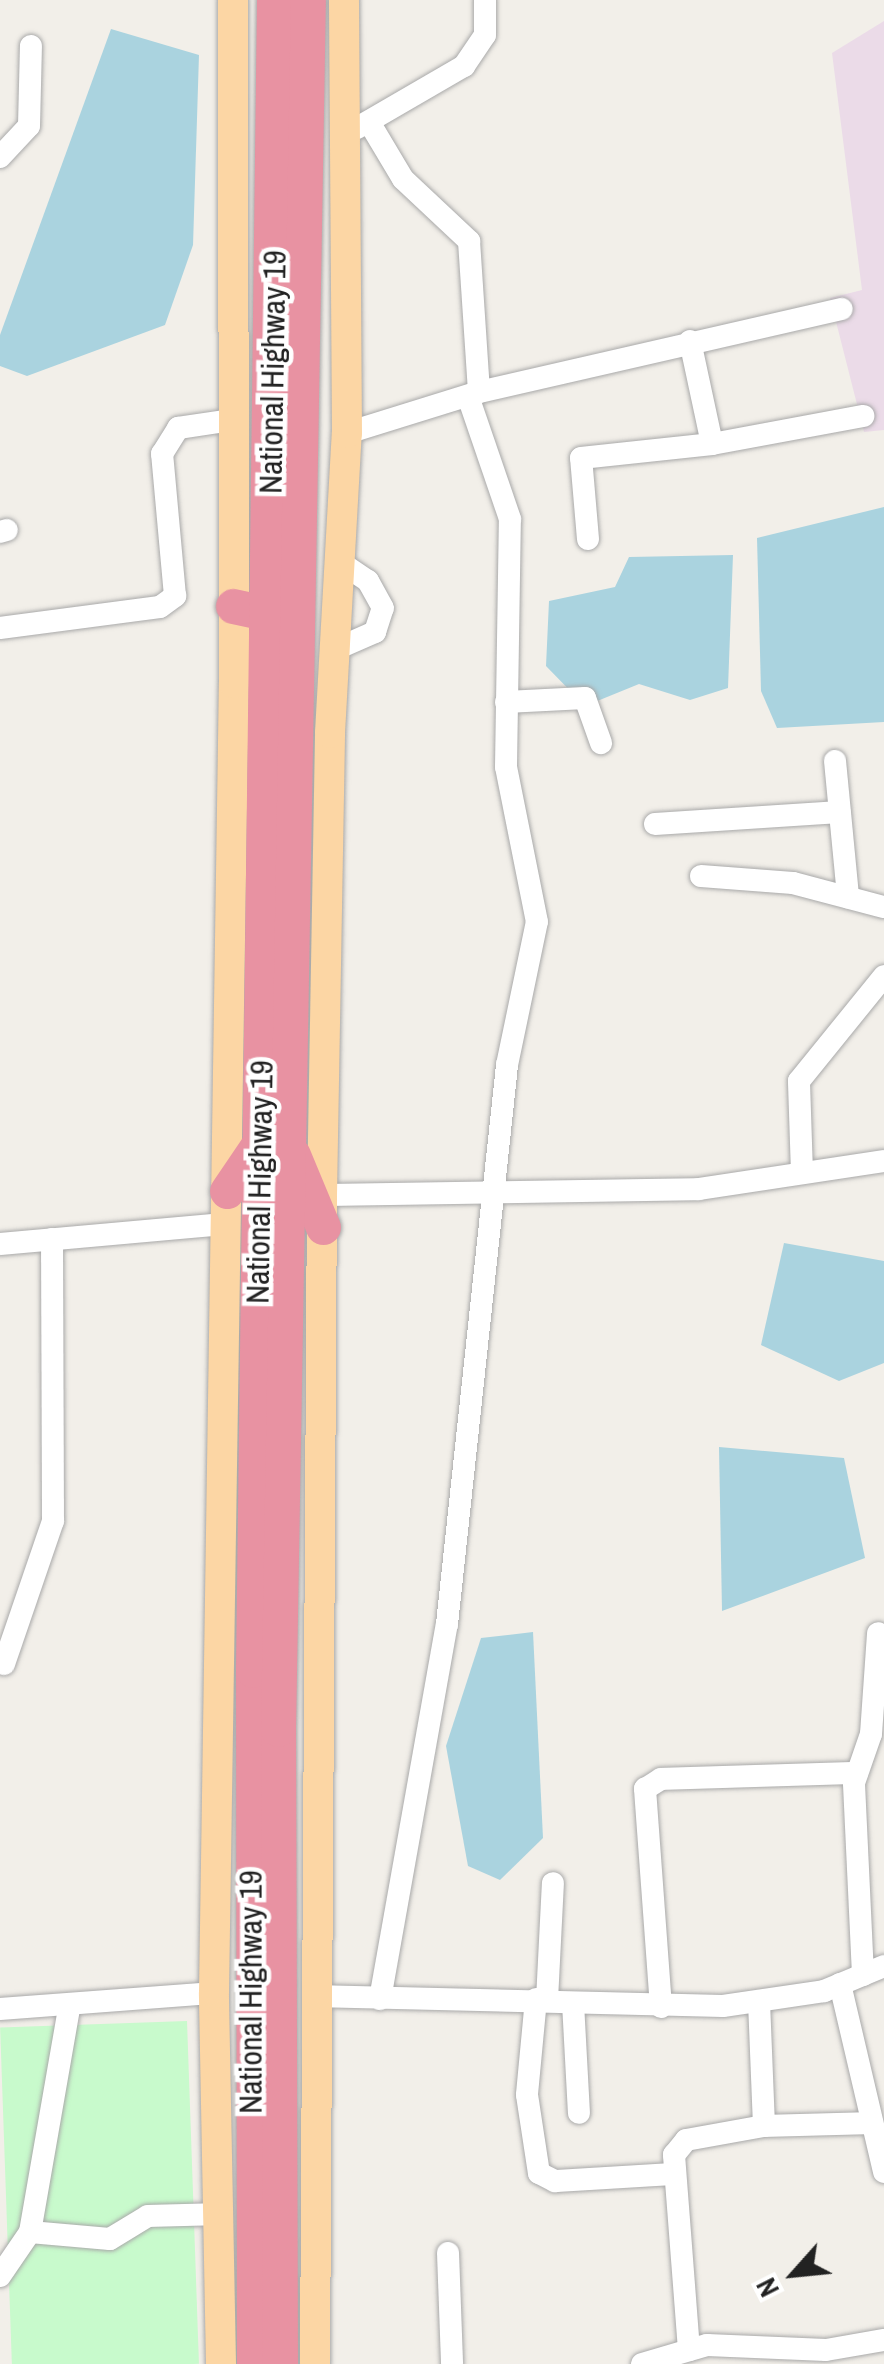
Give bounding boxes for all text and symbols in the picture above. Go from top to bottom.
street label: National Highway 19 [252,250,294,494]
street label: National Highway 19 [239,1060,281,1304]
street label: National Highway 19 [232,1870,270,2114]
north arrow [744,2224,844,2324]
text: N [747,2272,788,2304]

